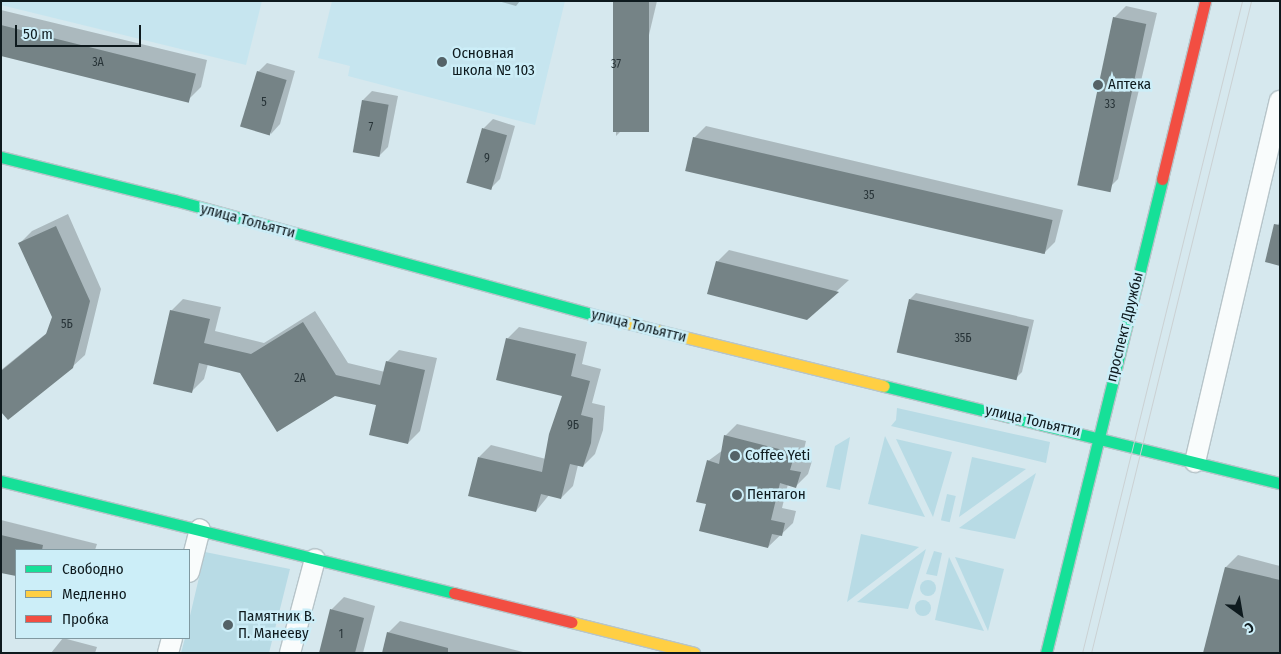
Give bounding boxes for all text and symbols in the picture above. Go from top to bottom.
scale bar [18,15,144,47]
text: 50 m [23,25,53,43]
place label: Основная школа № 103 [452,44,535,79]
house number: 3А [92,56,104,70]
marker: Основная школа № 103 [436,56,448,68]
house number: 37 [611,58,621,72]
place label: Аптека [1108,76,1151,94]
marker: Аптека [1092,79,1104,91]
house number: 5 [261,96,267,110]
house number: 33 [1105,98,1115,112]
house number: 7 [369,121,373,135]
house number: 9 [484,152,490,166]
house number: 35 [864,189,874,203]
street label: улица Тольятти [199,200,297,242]
street label: проспект Дружбы [1103,270,1147,384]
street label: улица Тольятти [590,305,688,347]
house number: 5Б [61,318,73,332]
house number: 35Б [954,332,972,346]
house number: 2А [294,372,306,386]
street label: улица Тольятти [984,401,1082,441]
house number: 9Б [567,419,579,433]
place label: Coffee Yeti [745,447,810,465]
marker: Coffee Yeti [729,450,741,462]
place label: Пентагон [747,486,806,504]
marker: Пентагон [731,489,743,501]
legend [15,549,190,639]
text: Свободно [62,560,124,578]
text: Медленно [62,585,127,603]
north arrow [1216,589,1266,639]
place label: Памятник В. П. Манееву [238,607,315,642]
text: Пробка [62,610,109,628]
text: С [1242,618,1257,636]
marker: Памятник В. П. Манееву [222,619,234,631]
house number: 1 [339,628,343,642]

